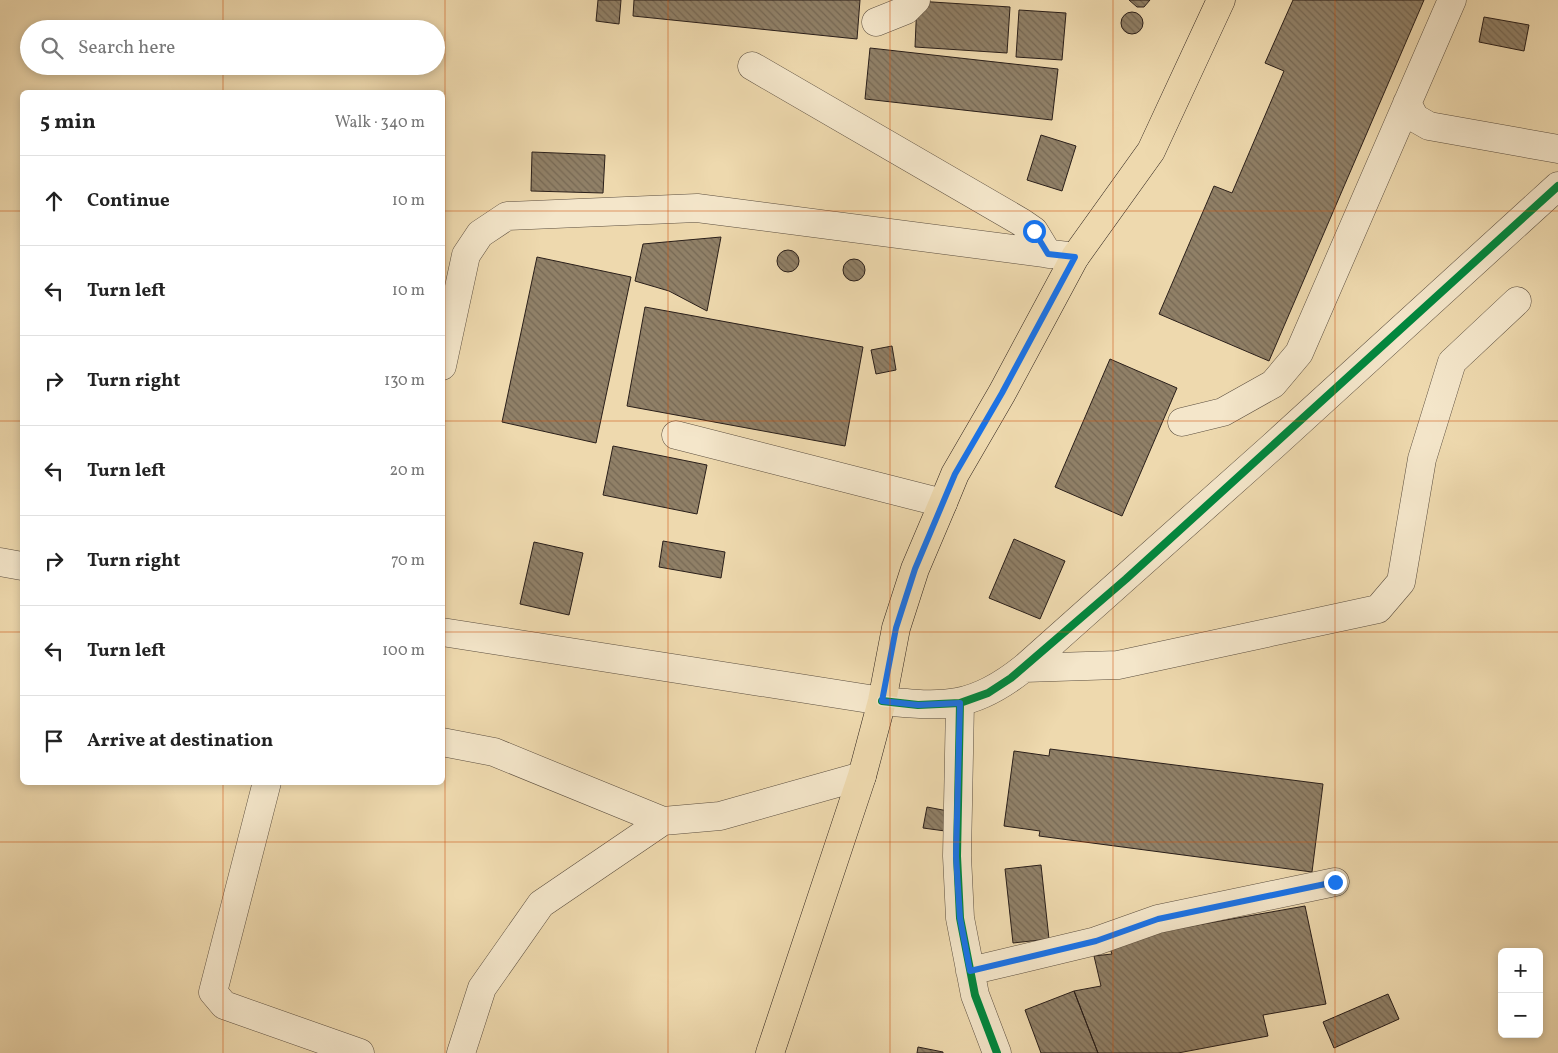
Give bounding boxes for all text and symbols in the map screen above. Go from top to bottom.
search box [20,20,445,75]
icon: search [38,34,66,62]
text: Search here [78,35,175,61]
text: 5 min [40,108,96,137]
text: Walk · 340 m [335,112,425,134]
icon: ahead [40,187,68,215]
text: Continue [87,188,170,214]
text: 10 m [392,190,425,212]
route start [1023,220,1046,243]
icon: left [40,277,68,305]
text: Turn left [87,278,166,304]
text: 10 m [392,280,425,302]
icon: right [40,367,68,395]
text: Turn right [87,368,180,394]
text: 130 m [384,370,425,392]
icon: left [40,457,68,485]
text: Turn left [87,458,166,484]
text: 20 m [390,460,425,482]
icon: right [40,547,68,575]
text: Turn right [87,548,180,574]
text: 70 m [391,550,425,572]
icon: left [40,637,68,665]
text: Turn left [87,638,166,664]
text: 100 m [382,640,425,662]
icon: arrive [40,727,68,755]
text: Arrive at destination [87,728,273,754]
route end [1324,871,1347,894]
map controls [1498,948,1543,1038]
button: + [1498,948,1543,993]
button: − [1498,993,1543,1038]

